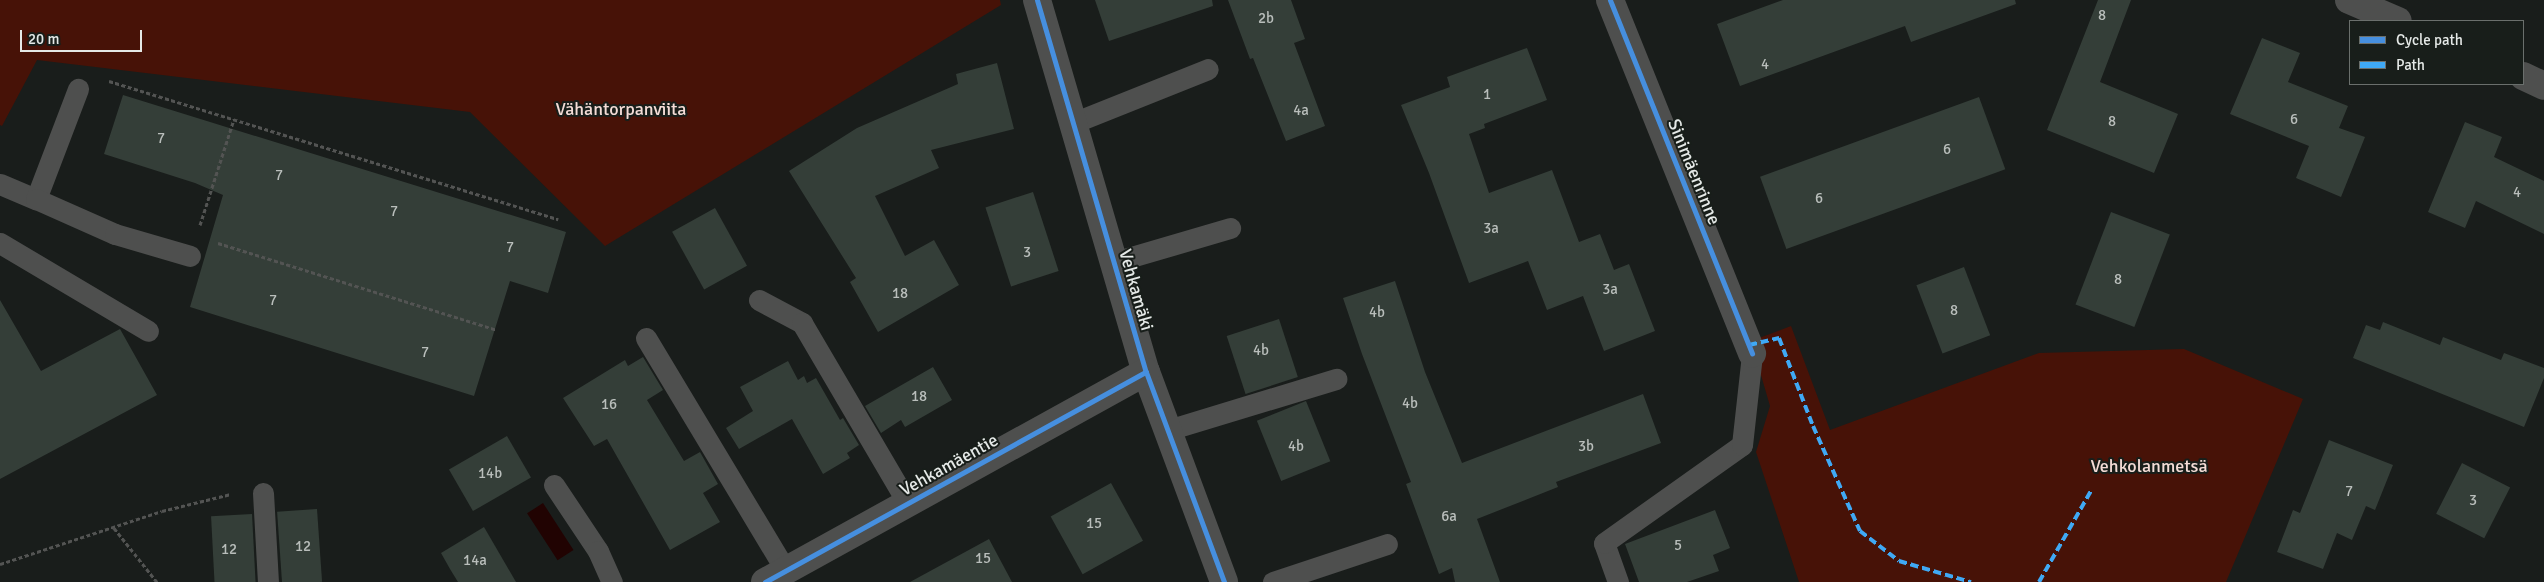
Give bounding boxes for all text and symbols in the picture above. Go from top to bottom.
house number: 8 [2098,7,2106,25]
house number: 2b [1258,10,1274,28]
scale bar [22,20,145,52]
legend [2349,20,2524,85]
text: 20 m [28,30,59,48]
text: Cycle path [2396,31,2463,49]
house number: 4 [1761,56,1769,74]
text: Path [2396,56,2425,74]
house number: 1 [1483,86,1491,104]
park label: Vähäntorpanviita [556,98,686,120]
house number: 4a [1293,102,1309,120]
house number: 6 [2290,111,2298,129]
house number: 8 [2108,113,2116,131]
street label: Sinimäenrinne [1663,116,1725,228]
house number: 7 [157,130,165,148]
house number: 6 [1943,141,1951,159]
house number: 7 [275,167,283,185]
house number: 4 [2513,184,2521,202]
house number: 6 [1815,190,1823,208]
house number: 7 [390,203,398,221]
house number: 3a [1483,220,1499,238]
house number: 7 [506,239,514,257]
house number: 3 [1023,244,1031,262]
street label: Vehkamäki [1114,247,1158,333]
house number: 8 [2114,271,2122,289]
house number: 3a [1602,281,1618,299]
house number: 18 [892,285,908,303]
house number: 7 [269,292,277,310]
house number: 8 [1950,302,1958,320]
house number: 4b [1369,304,1385,322]
house number: 4b [1253,342,1269,360]
house number: 7 [421,344,429,362]
house number: 18 [911,388,927,406]
house number: 4b [1402,395,1418,413]
house number: 16 [601,396,617,414]
street label: Vehkamäentie [896,429,1002,501]
house number: 4b [1288,438,1304,456]
house number: 3b [1578,438,1594,456]
park label: Vehkolanmetsä [2090,455,2208,477]
house number: 14b [478,465,502,483]
house number: 7 [2345,483,2353,501]
house number: 3 [2469,492,2477,510]
house number: 6a [1441,508,1457,526]
house number: 15 [1086,515,1102,533]
house number: 5 [1674,537,1682,555]
house number: 12 [295,538,311,556]
house number: 12 [221,541,237,559]
house number: 15 [975,550,991,568]
house number: 14a [463,552,487,570]

